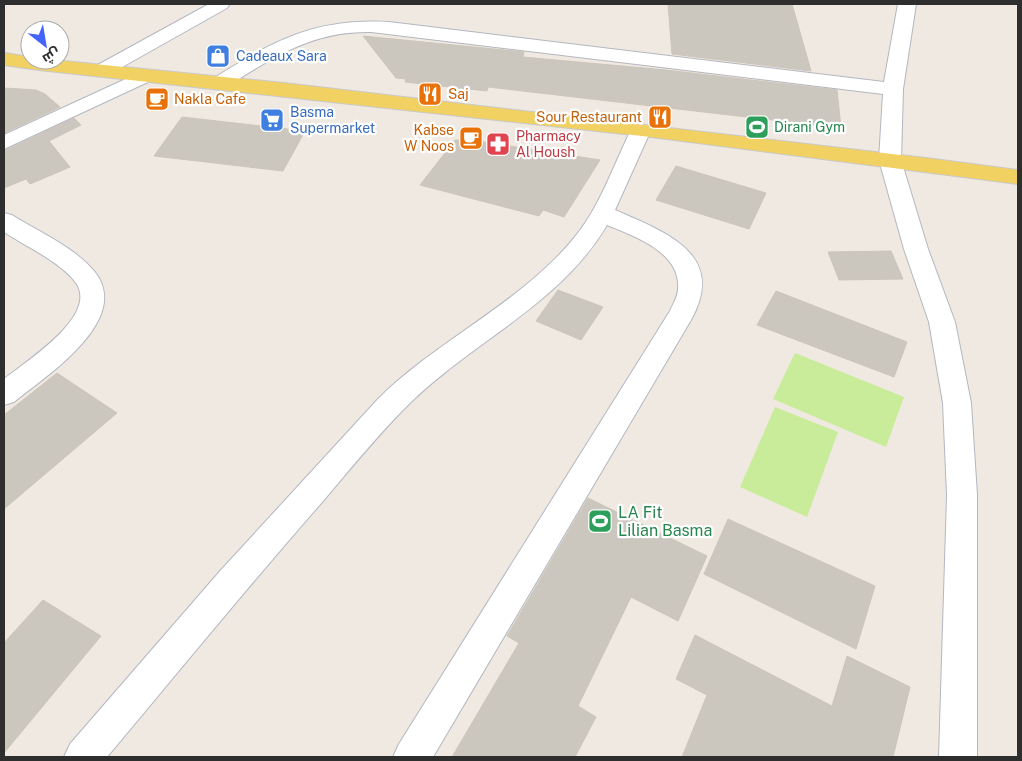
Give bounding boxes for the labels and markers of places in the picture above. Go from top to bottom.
shop icon: Cadeaux Sara [205,43,231,69]
place label: Cadeaux Sara [236,48,327,64]
restaurant icon: Saj [417,81,443,107]
cafe icon: Nakla Cafe [144,86,170,112]
place label: Saj [448,86,469,102]
place label: Nakla Cafe [174,91,246,107]
place label: Basma Supermarket [290,104,375,136]
restaurant icon: Sour Restaurant [647,104,673,130]
supermarket icon: Basma Supermarket [259,107,285,133]
place label: Sour Restaurant [536,109,642,125]
sports icon: Dirani Gym [744,114,770,140]
place label: Dirani Gym [774,119,845,135]
place label: Kabse W Noos [404,122,454,154]
cafe icon: Kabse W Noos [458,125,484,151]
place label: Pharmacy Al Housh [516,128,582,160]
pharmacy icon: Pharmacy Al Housh [485,131,511,157]
place label: LA Fit Lilian Basma [618,503,712,540]
sports icon: LA Fit Lilian Basma [587,508,613,534]

